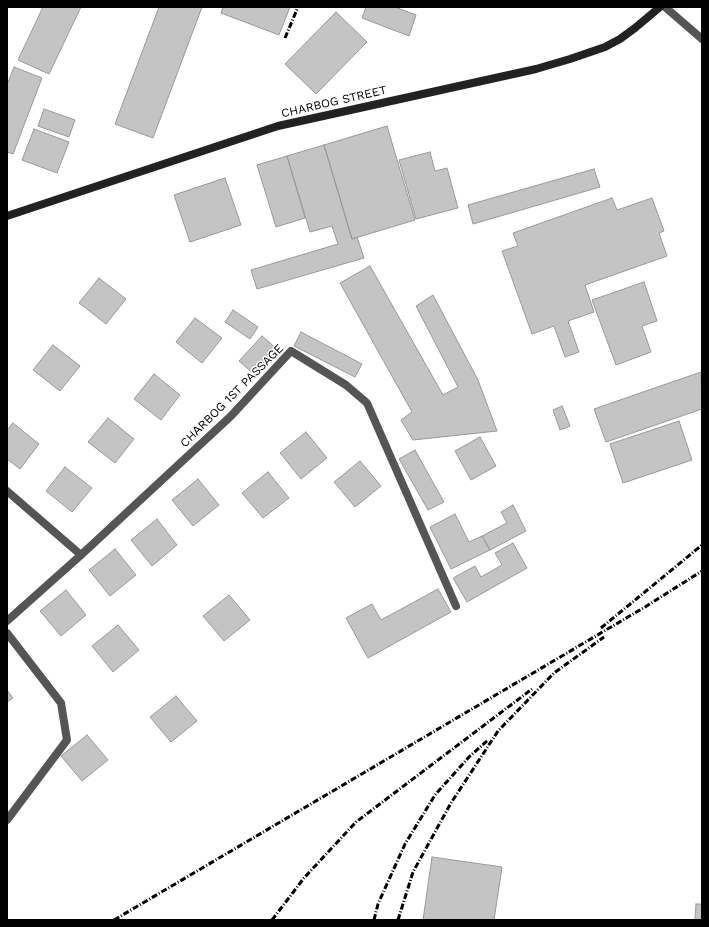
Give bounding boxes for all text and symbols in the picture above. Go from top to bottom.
street label: CHARBOG STREET [280,83,388,121]
street label: CHАRBOG 1ST PASSAGE [177,341,287,451]

